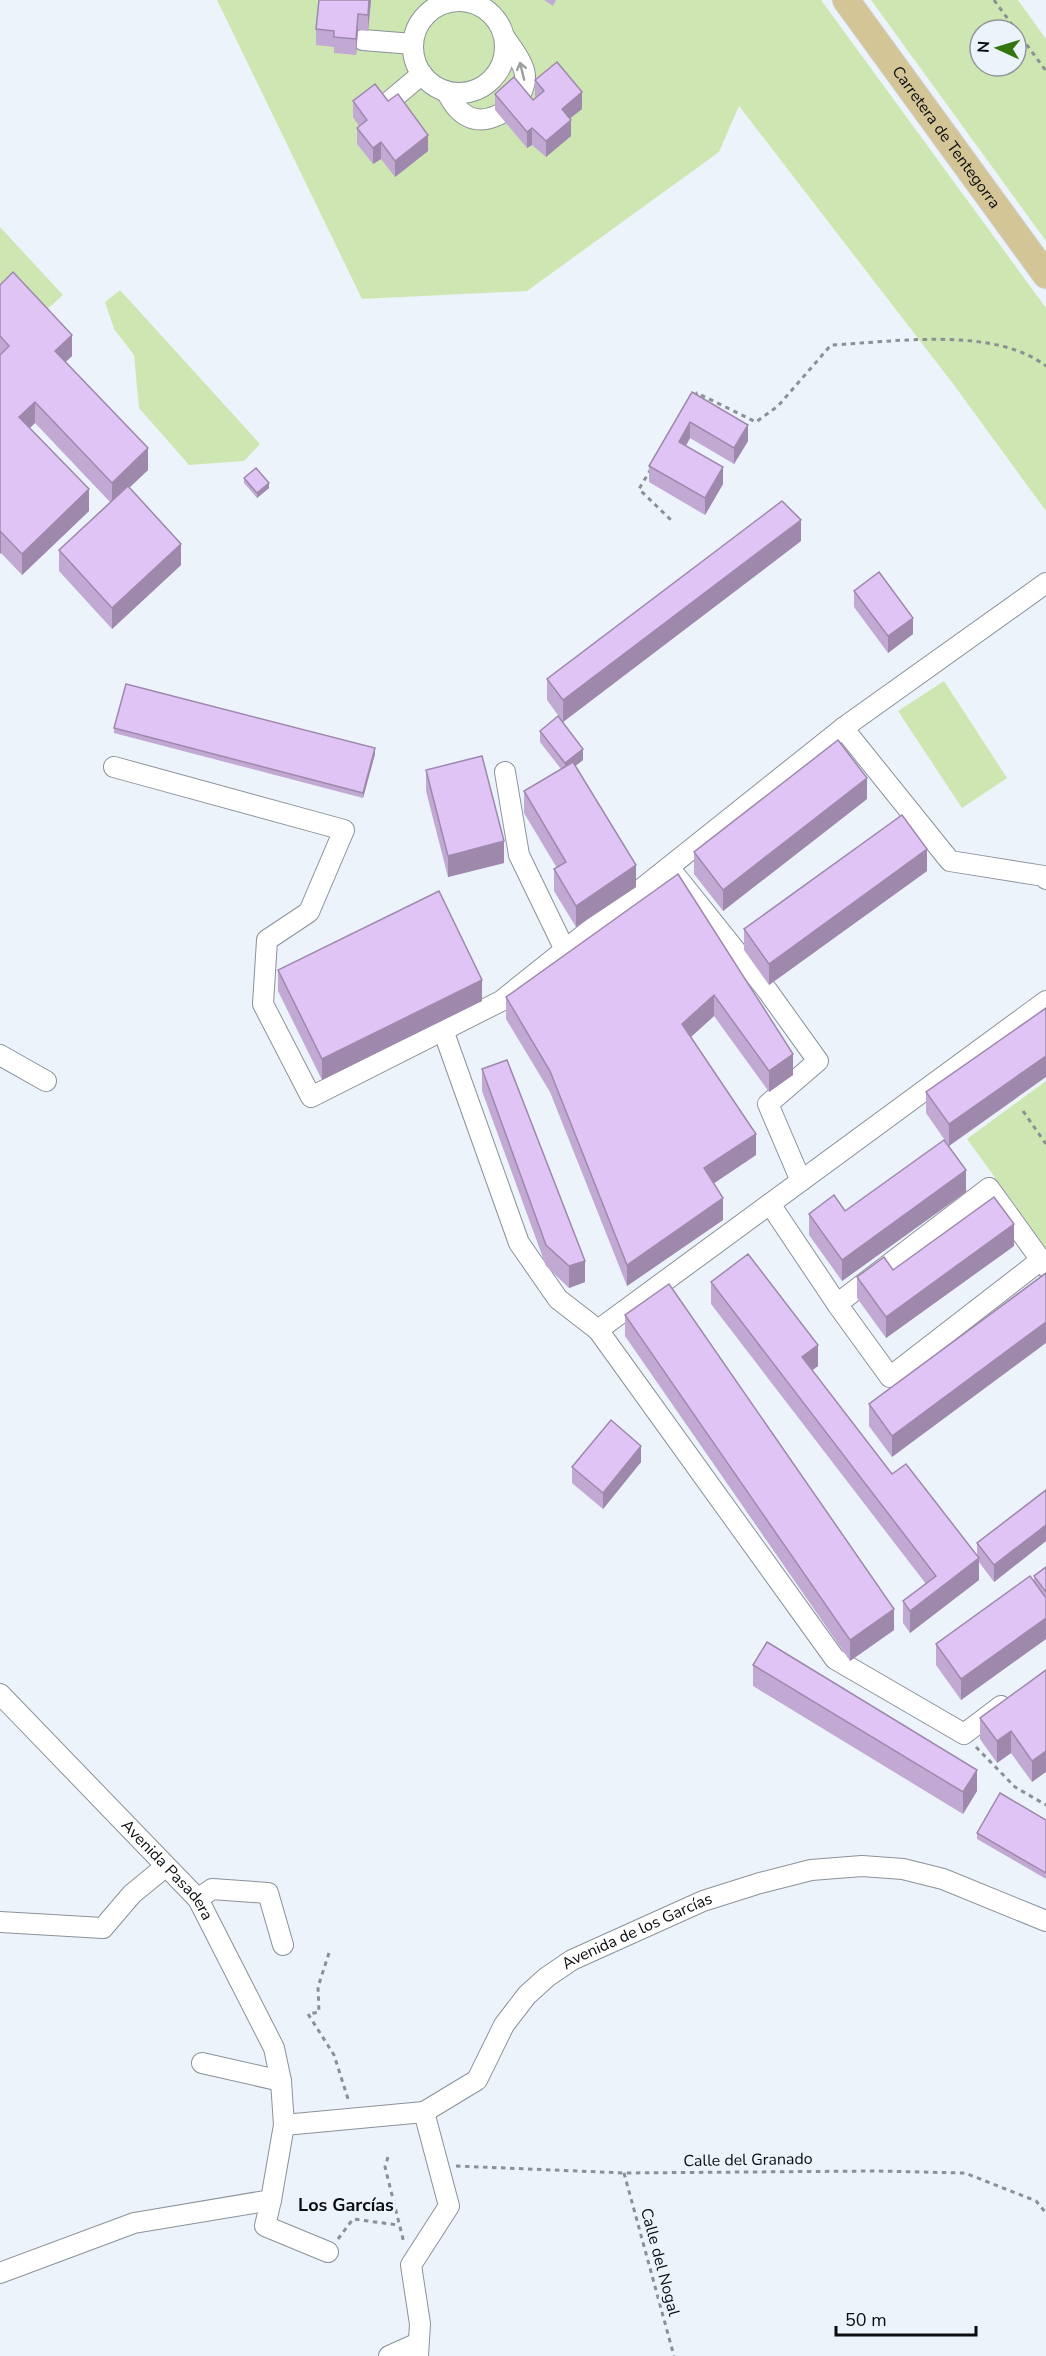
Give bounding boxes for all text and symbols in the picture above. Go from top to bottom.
north arrow [968,18,1028,78]
text: N [973,40,995,54]
one-way arrow [516,62,528,81]
street label: Carretera de Tentegorra [887,62,1005,213]
street label: Avenida Pasadera [116,1815,218,1924]
street label: Avenida de los Garcías [557,1888,715,1975]
street label: Calle del Granado [683,2148,813,2172]
district label: Los Garcías [298,2193,394,2217]
street label: Calle del Nogal [635,2206,685,2319]
scale bar [836,2299,976,2337]
text: 50 m [845,2308,887,2332]

